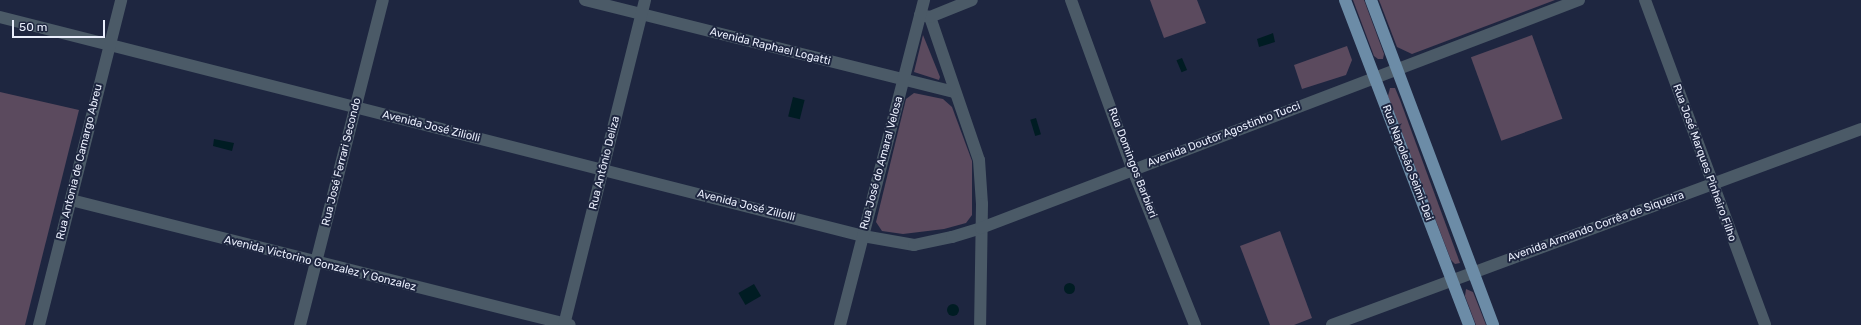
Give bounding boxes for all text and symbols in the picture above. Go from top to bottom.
scale bar [14,12,107,38]
text: 50 m [19,20,47,34]
street label: Avenida Raphael Logatti [708,26,832,68]
street label: Rua José Marques Pinheiro Filho [1669,82,1739,244]
street label: Rua Antonia de Camargo Abreu [54,83,106,241]
street label: Rua José do Amaral Velosa [858,95,906,231]
street label: Rua José Ferrari Secondo [320,97,364,227]
street label: Avenida Doutor Agostinho Tucci [1145,99,1303,171]
street label: Rua Napoleão Selmi-Dei [1379,103,1435,223]
street label: Rua Domingos Barbieri [1105,106,1159,220]
street label: Avenida José Ziliolli [381,108,481,146]
street label: Rua Antônio Deliza [587,115,623,211]
street label: Avenida José Ziliolli [696,187,796,225]
street label: Avenida Armando Corrêa de Siqueira [1506,189,1686,265]
street label: Avenida Victorino Gonzalez Y Gonzalez [222,234,418,294]

